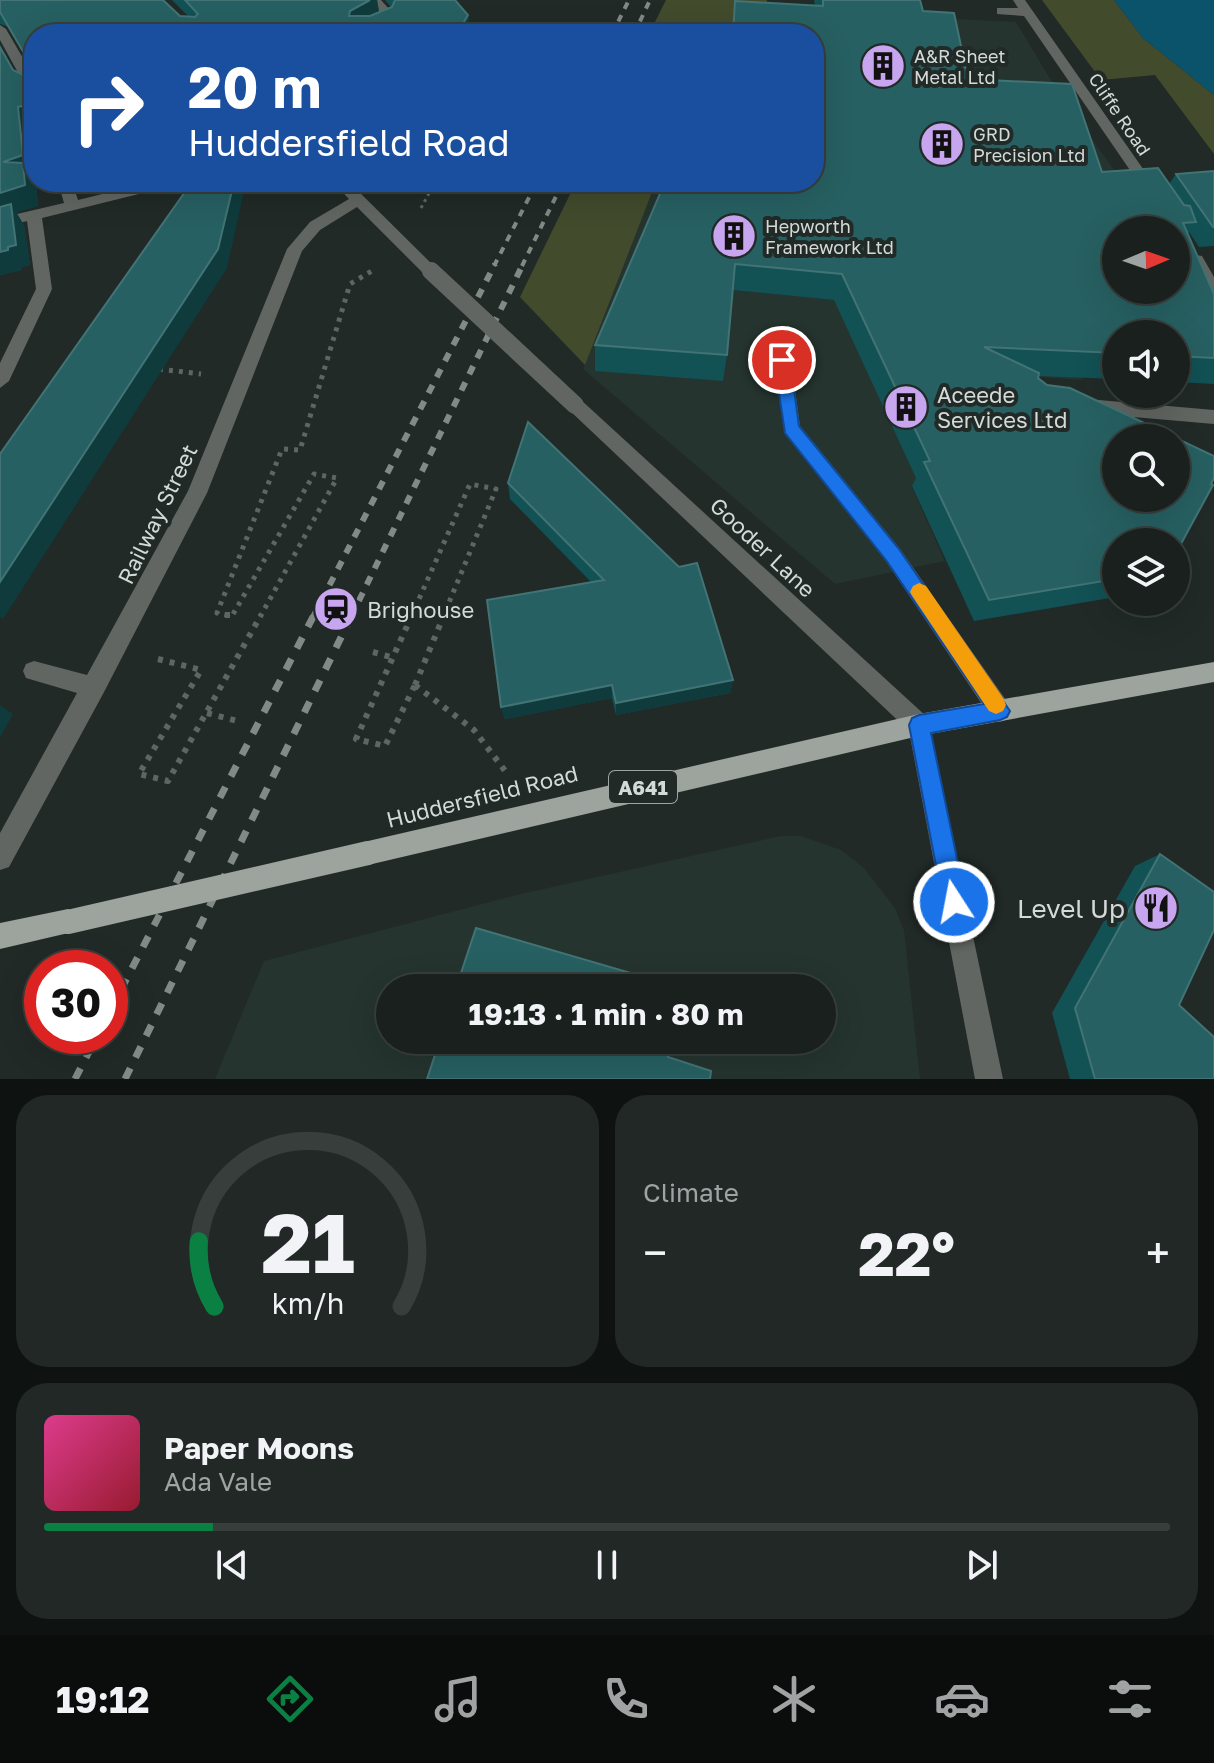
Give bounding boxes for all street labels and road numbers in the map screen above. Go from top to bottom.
street label: Cliffe Road [1084,68,1156,160]
street label: Railway Street [112,440,202,588]
street label: Gooder Lane [705,492,821,602]
street label: Huddersfield Road [383,759,581,833]
road number: A641 [609,771,677,803]

